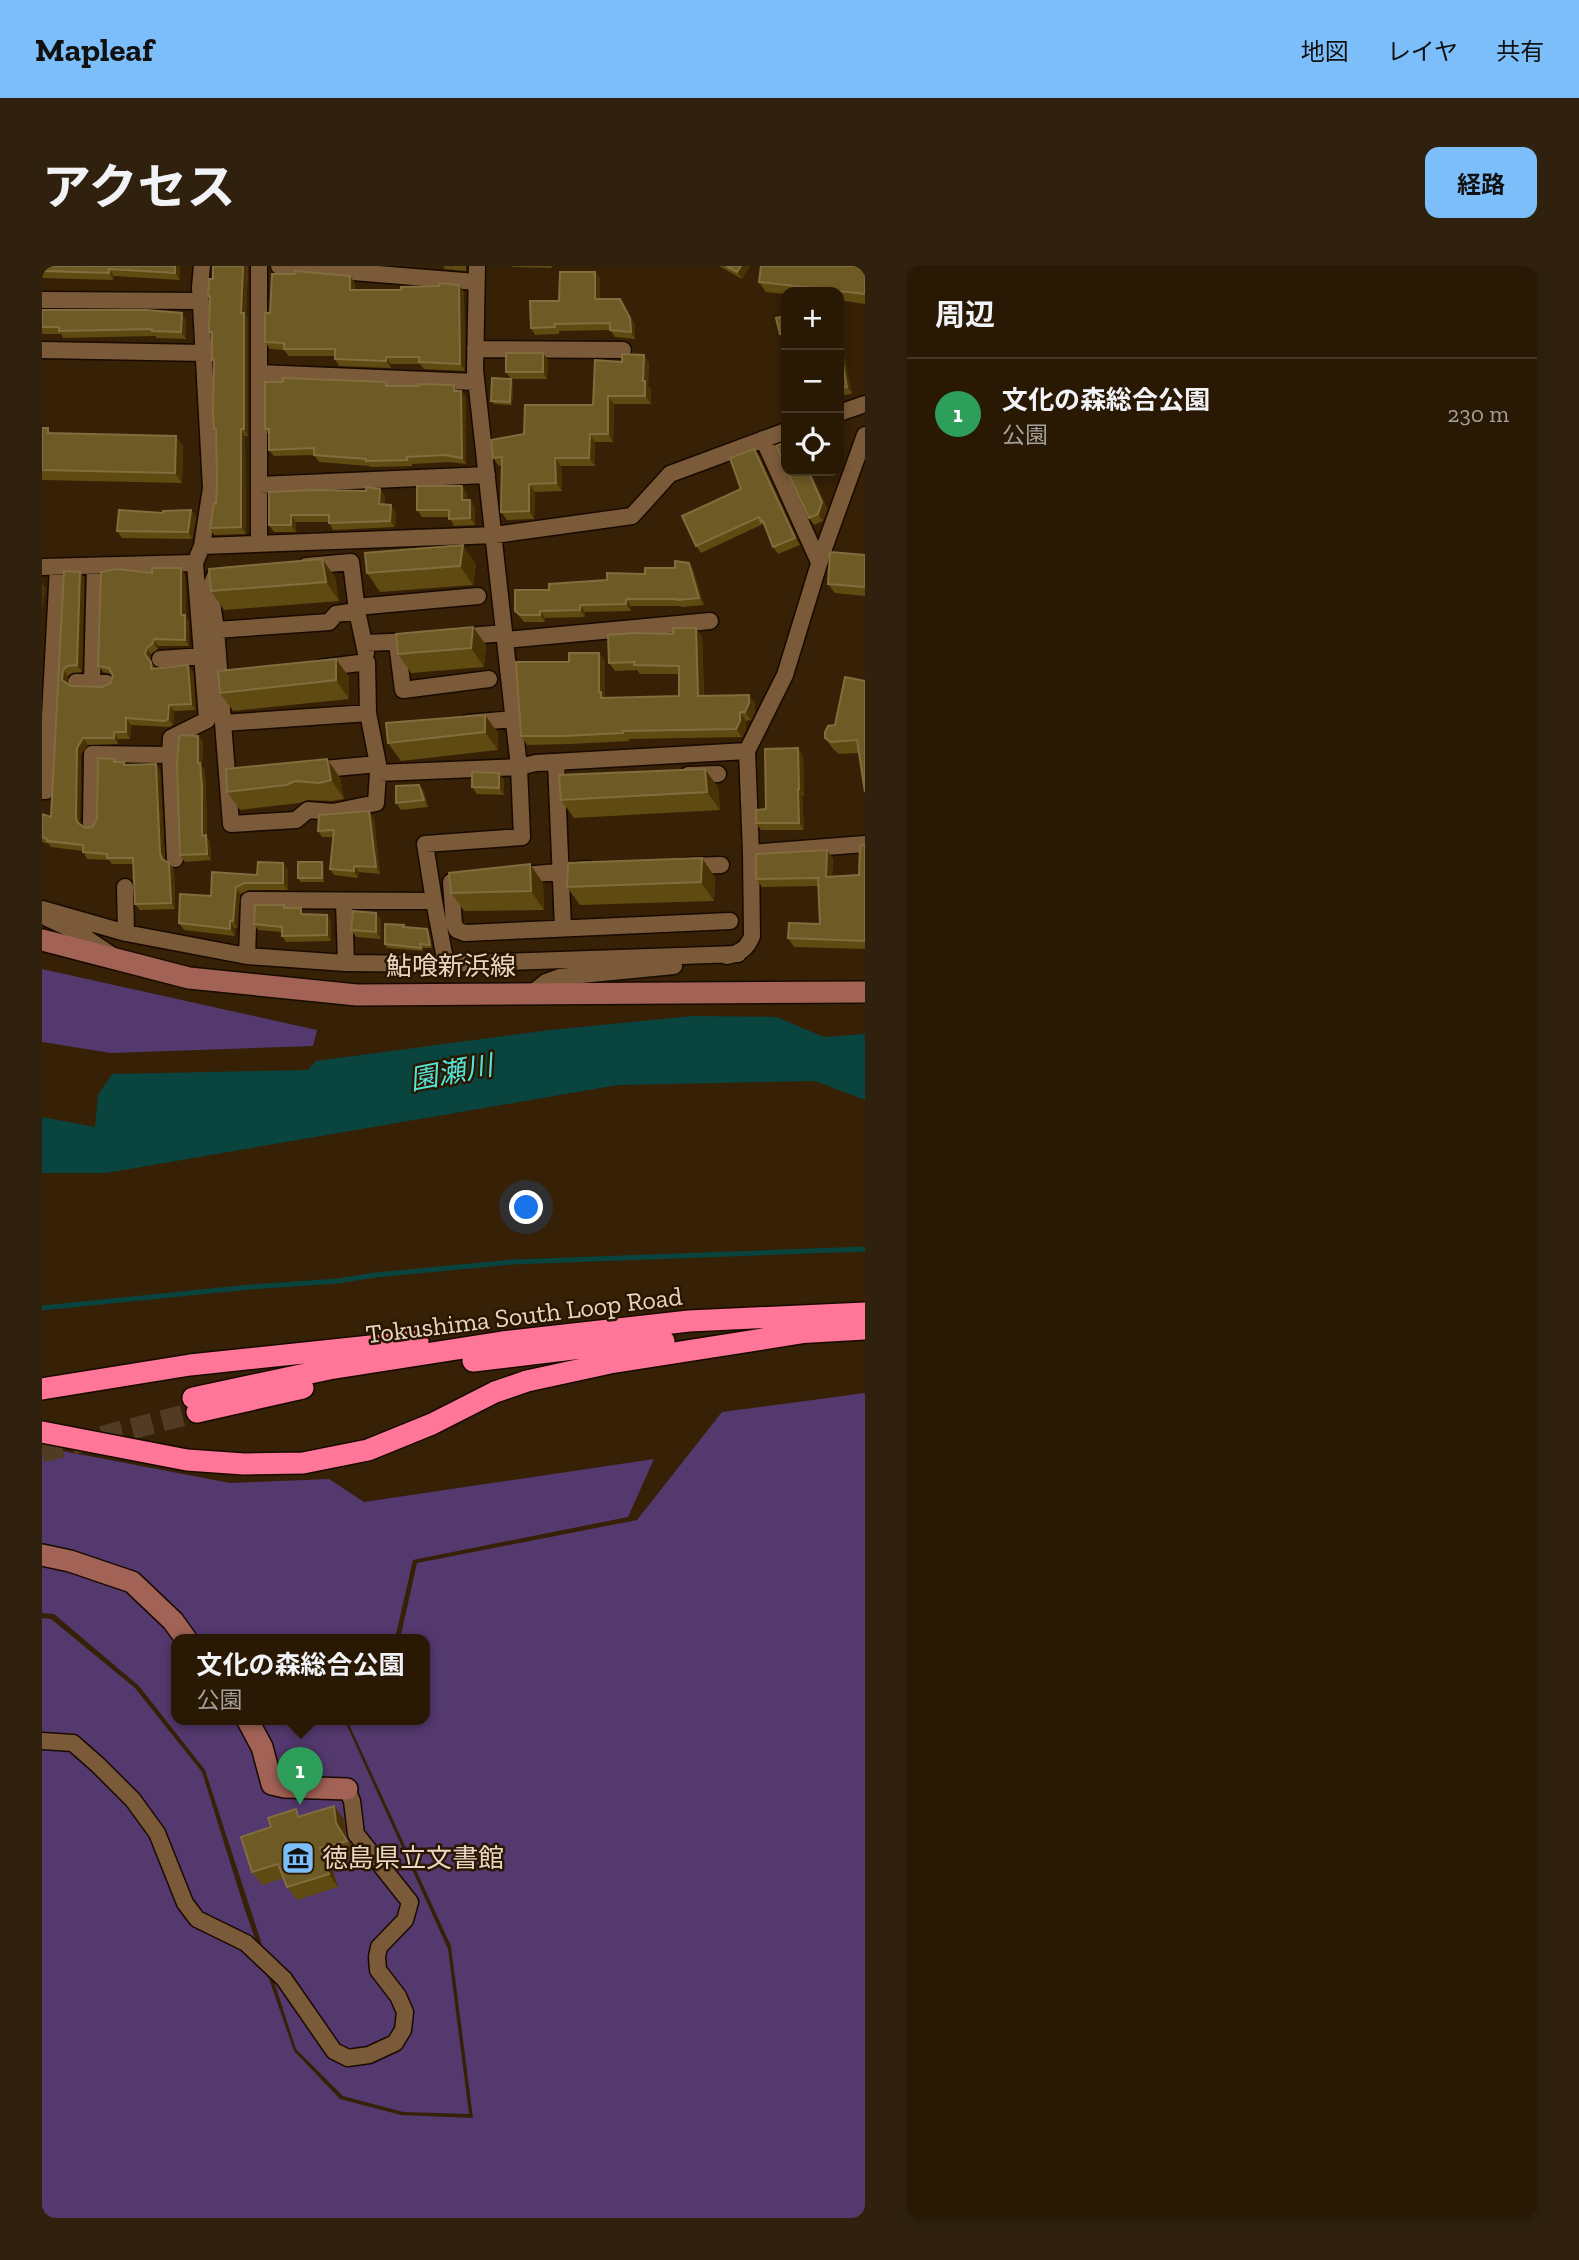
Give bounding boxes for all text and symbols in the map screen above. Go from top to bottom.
text: Mapleaf [35,30,153,69]
text: 地図 [1301,37,1349,66]
text: レイヤ [1387,37,1458,66]
text: 共有 [1496,37,1544,66]
button: 経路 [1425,147,1537,218]
text: アクセス [42,158,236,217]
map controls [781,287,844,476]
button: + [781,287,844,350]
text: 周辺 [935,297,995,333]
button: − [781,350,844,413]
text: 文化の森総合公園 [1002,384,1210,416]
text: 1 [953,400,963,428]
text: 230 m [1448,400,1509,428]
button: locate [781,413,844,476]
text: 公園 [1002,421,1048,449]
street label: 鮎喰新浜線 [386,950,516,982]
water label: 園瀬川 [407,1048,498,1097]
your location [509,1190,543,1224]
street label: Tokushima South Loop Road [364,1280,684,1350]
popup [171,1634,430,1725]
text: 文化の森総合公園 [196,1649,405,1681]
text: 公園 [196,1686,242,1714]
pin: 1 [277,1747,323,1805]
museum icon: 徳島県立文書館 [279,1839,317,1877]
place label: 徳島県立文書館 [322,1842,504,1874]

